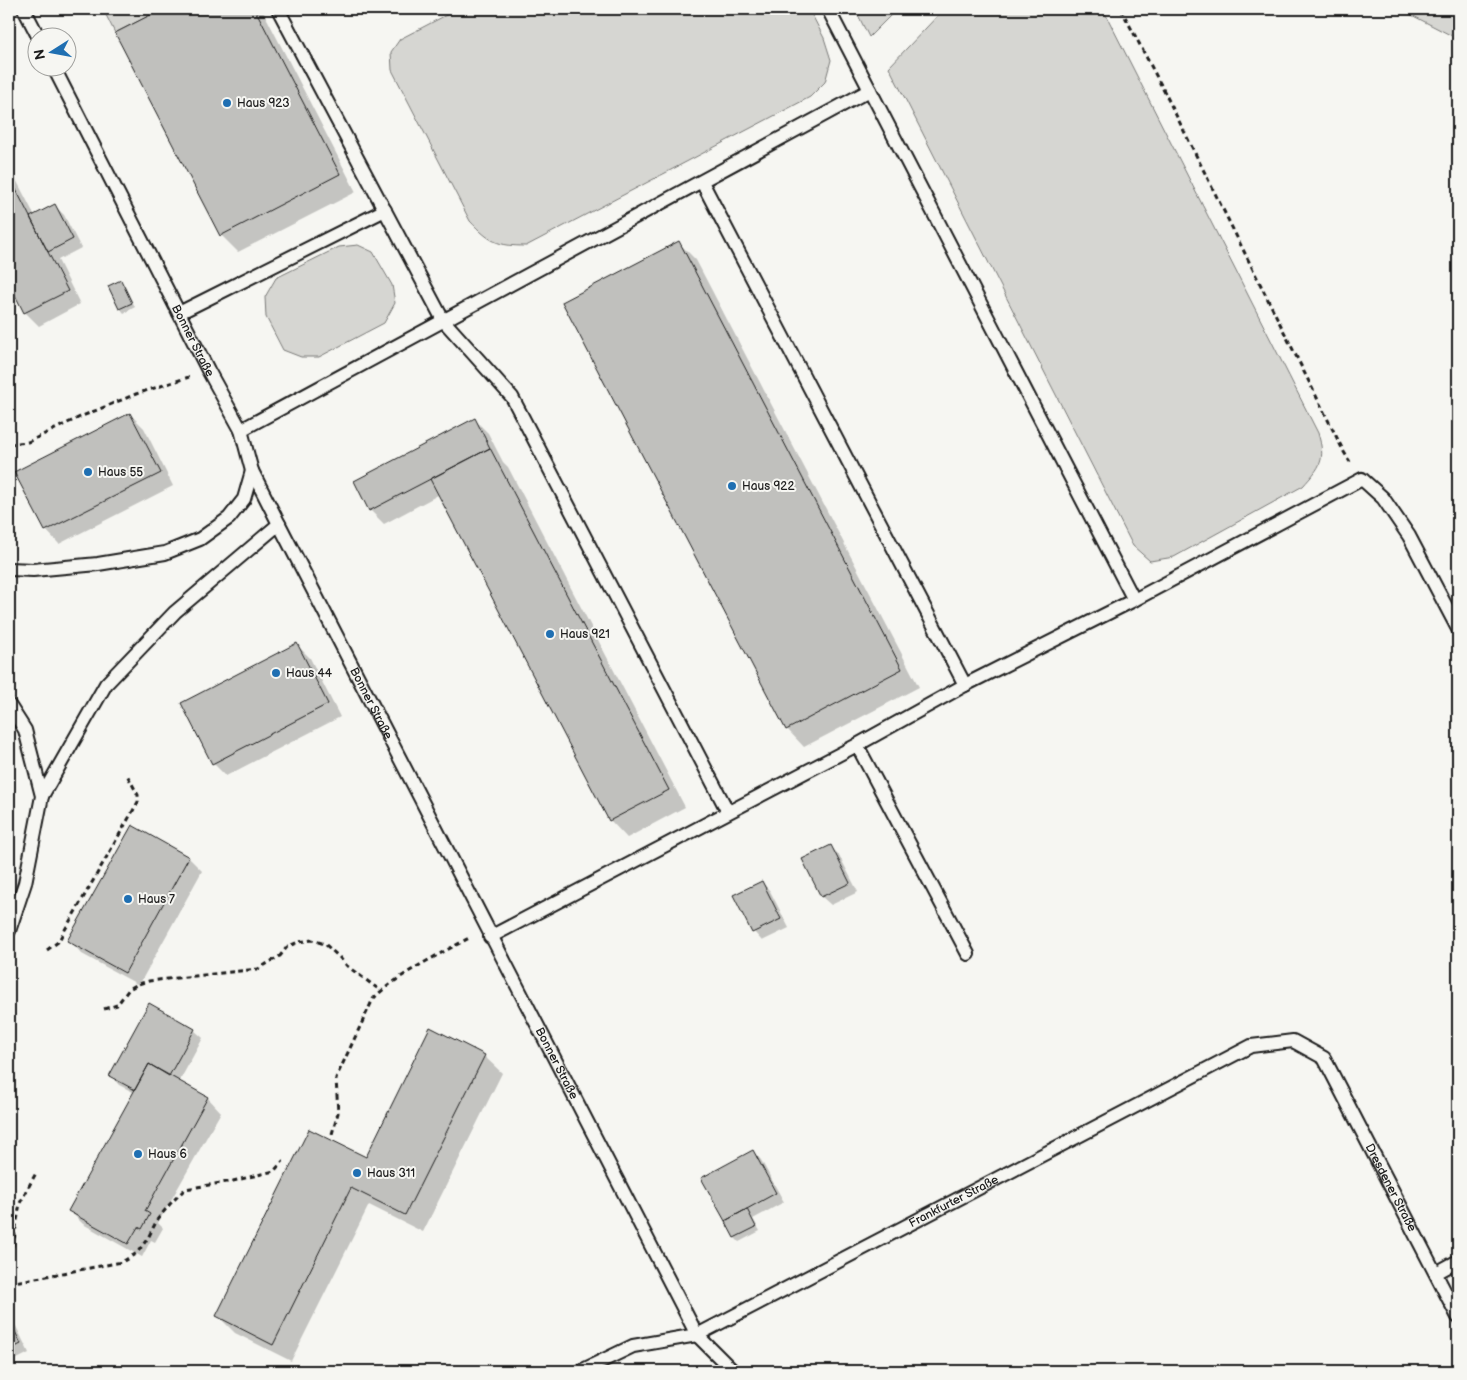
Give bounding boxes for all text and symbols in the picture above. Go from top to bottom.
north arrow [28,28,78,78]
text: N [30,48,49,61]
place label: Haus 923 [237,96,290,111]
marker: Haus 923 [221,97,233,109]
street label: Bonner Straße [168,302,218,379]
place label: Haus 55 [98,465,143,480]
marker: Haus 55 [82,466,94,478]
place label: Haus 922 [742,479,795,494]
marker: Haus 922 [726,480,738,492]
place label: Haus 921 [560,627,610,642]
marker: Haus 921 [544,628,556,640]
street label: Bonner Straße [347,665,396,742]
place label: Haus 44 [286,666,333,681]
marker: Haus 44 [270,667,282,679]
place label: Haus 7 [138,892,175,907]
marker: Haus 7 [122,893,134,905]
street label: Bonner Straße [532,1025,582,1102]
street label: Dresdener Straße [1362,1141,1420,1234]
place label: Haus 6 [148,1147,187,1162]
marker: Haus 6 [132,1148,144,1160]
place label: Haus 311 [367,1166,415,1181]
marker: Haus 311 [351,1167,363,1179]
street label: Frankfurter Straße [906,1172,1001,1231]

